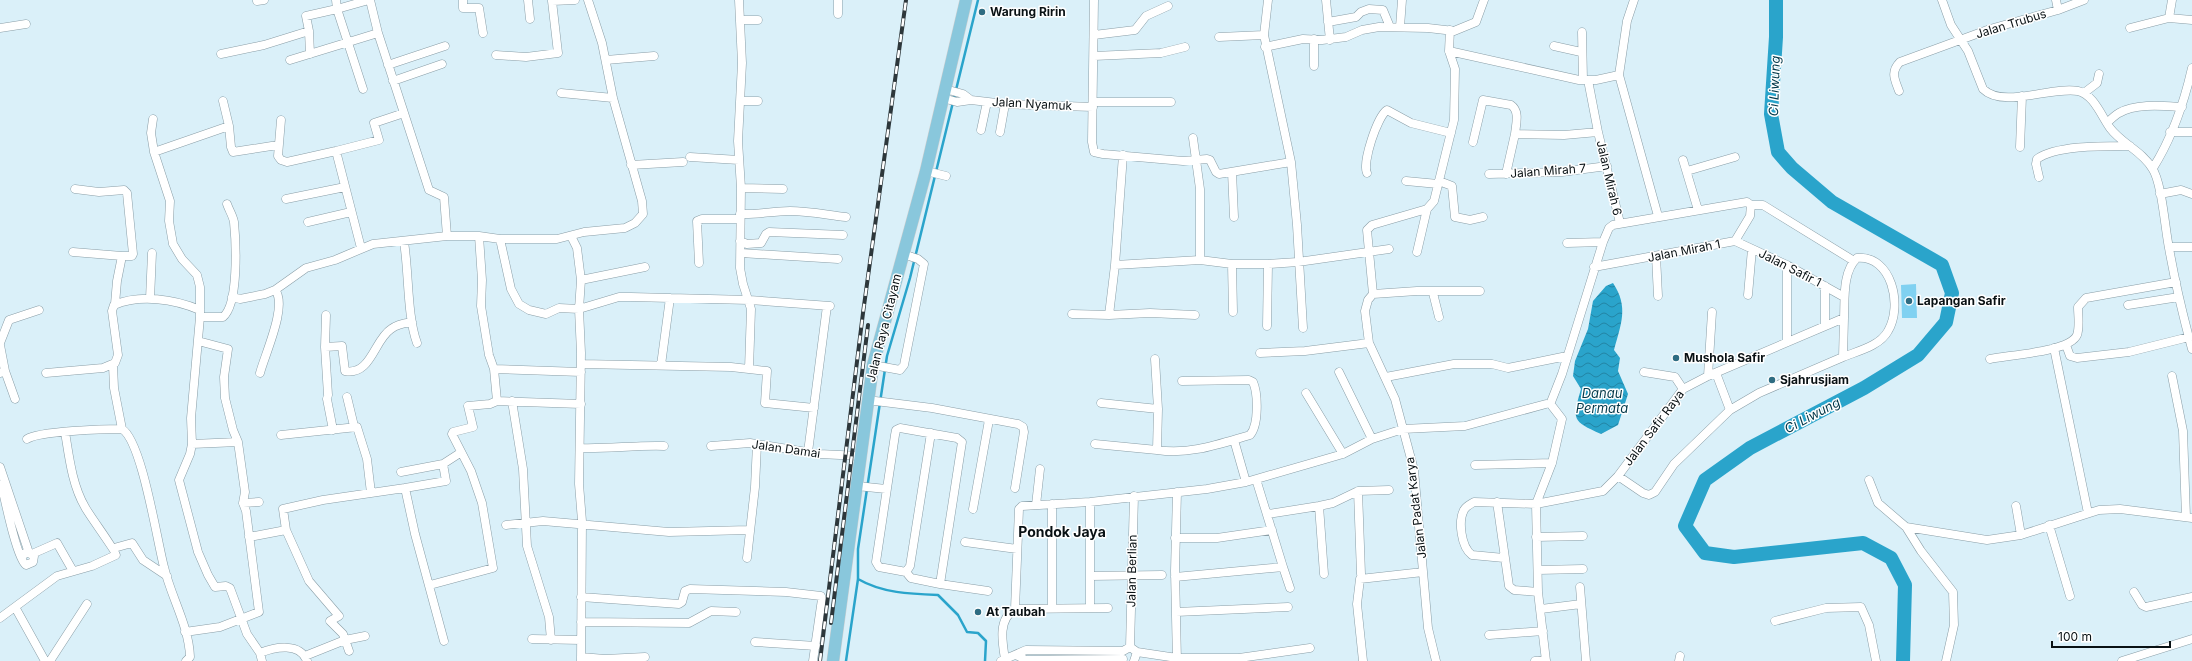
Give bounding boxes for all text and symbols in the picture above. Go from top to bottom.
place label: Warung Ririn [990,4,1066,19]
street label: Jalan Trubus [1974,6,2048,41]
marker: Warung Ririn [977,7,987,17]
water label: Ci Liwung [1765,55,1783,117]
street label: Jalan Nyamuk [991,94,1073,113]
street label: Jalan Mirah 6 [1594,139,1625,217]
street label: Jalan Mirah 7 [1510,160,1587,181]
street label: Jalan Mirah 1 [1646,236,1722,265]
street label: Jalan Safir 1 [1756,245,1824,290]
street label: Jalan Raya Citayam [863,272,904,383]
place label: Lapangan Safir [1917,293,2006,308]
marker: Lapangan Safir [1904,296,1914,306]
place label: Mushola Safir [1684,350,1765,365]
marker: Mushola Safir [1671,353,1681,363]
place label: Sjahrusjiam [1780,372,1849,387]
marker: Sjahrusjiam [1767,375,1777,385]
water label: Danau Permata [1576,385,1628,416]
street label: Jalan Safir Raya [1620,387,1687,469]
water label: Ci Liwung [1781,394,1843,436]
street label: Jalan Damai [751,436,821,461]
street label: Jalan Padat Karya [1402,456,1429,560]
district label: Pondok Jaya [1018,523,1106,540]
street label: Jalan Berlian [1123,534,1140,608]
place label: At Taubah [986,604,1046,619]
marker: At Taubah [973,607,983,617]
scale bar [2052,623,2170,649]
text: 100 m [2058,629,2092,644]

